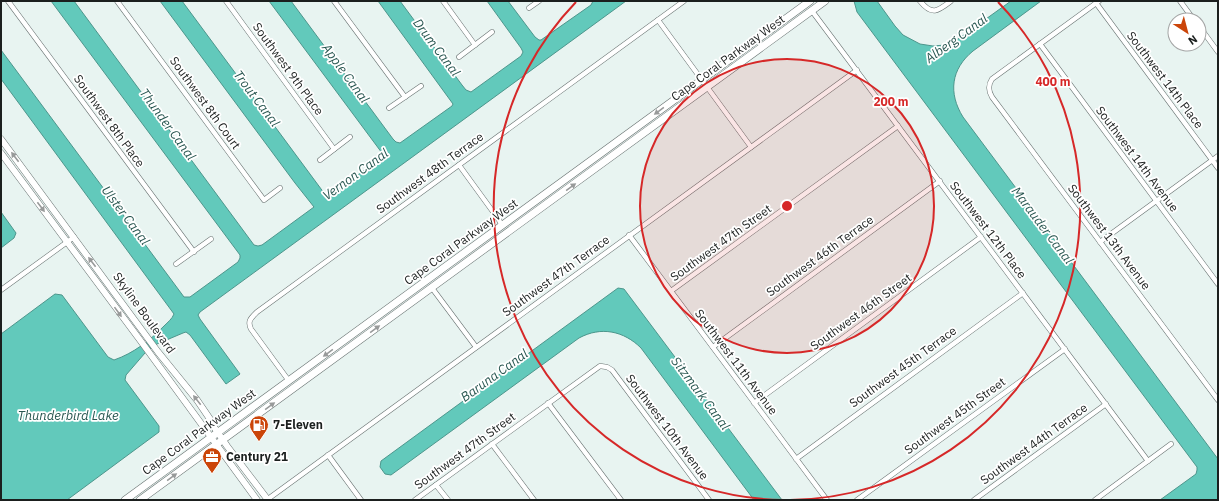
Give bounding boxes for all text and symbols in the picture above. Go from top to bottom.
water label: Alberg Canal [921,10,991,67]
street label: Cape Coral Parkway West [668,11,788,104]
north arrow [1167,12,1207,52]
water label: Drum Canal [409,15,464,80]
street label: Southwest 9th Place [250,20,327,118]
street label: Southwest 14th Place [1124,28,1207,132]
text: N [1186,32,1200,48]
water label: Apple Canal [318,39,373,107]
street label: Southwest 8th Court [167,53,244,152]
water label: Trout Canal [230,67,284,130]
street label: Southwest 8th Place [71,72,148,170]
text: 400 m [1035,74,1071,89]
water label: Thunder Canal [136,85,200,164]
text: 200 m [873,94,909,109]
street label: Southwest 14th Avenue [1093,103,1182,215]
one-way arrow [654,107,664,115]
street label: Southwest 48th Terrace [373,128,486,216]
water label: Vernon Canal [319,144,392,204]
one-way arrow [11,152,19,162]
street label: Southwest 12th Place [947,178,1030,282]
street label: Southwest 13th Avenue [1065,181,1154,293]
water label: Ulster Canal [98,182,154,249]
one-way arrow [566,183,576,191]
water label: Marauder Canal [1008,183,1078,268]
street label: Cape Coral Parkway West [401,195,521,288]
centre of rings [780,199,794,213]
street label: Southwest 47th Street [667,201,774,284]
one-way arrow [37,202,45,212]
street label: Southwest 46th Terrace [763,211,876,299]
street label: Southwest 47th Terrace [499,231,612,319]
one-way arrow [88,256,96,267]
street label: Skyline Boulevard [110,269,179,356]
street label: Southwest 46th Street [807,270,914,353]
one-way arrow [114,306,122,317]
street label: Southwest 11th Avenue [692,306,781,418]
street label: Southwest 45th Terrace [846,322,959,410]
one-way arrow [370,325,381,333]
water label: Baruna Canal [457,345,532,406]
one-way arrow [322,348,333,357]
water label: Sitzmark Canal [667,353,734,434]
street label: Southwest 10th Avenue [623,371,712,483]
street label: Southwest 45th Street [901,374,1008,457]
street label: Cape Coral Parkway West [139,385,259,478]
one-way arrow [192,394,201,405]
street label: Southwest 44th Terrace [977,399,1090,487]
one-way arrow [265,402,276,410]
water label: Thunderbird Lake [17,407,119,424]
street label: Southwest 47th Street [411,409,518,492]
fuel station icon: 7-Eleven [248,414,270,442]
place label: 7-Eleven [273,417,323,432]
office icon: Century 21 [201,446,223,474]
place label: Century 21 [226,449,288,464]
one-way arrow [166,473,177,481]

